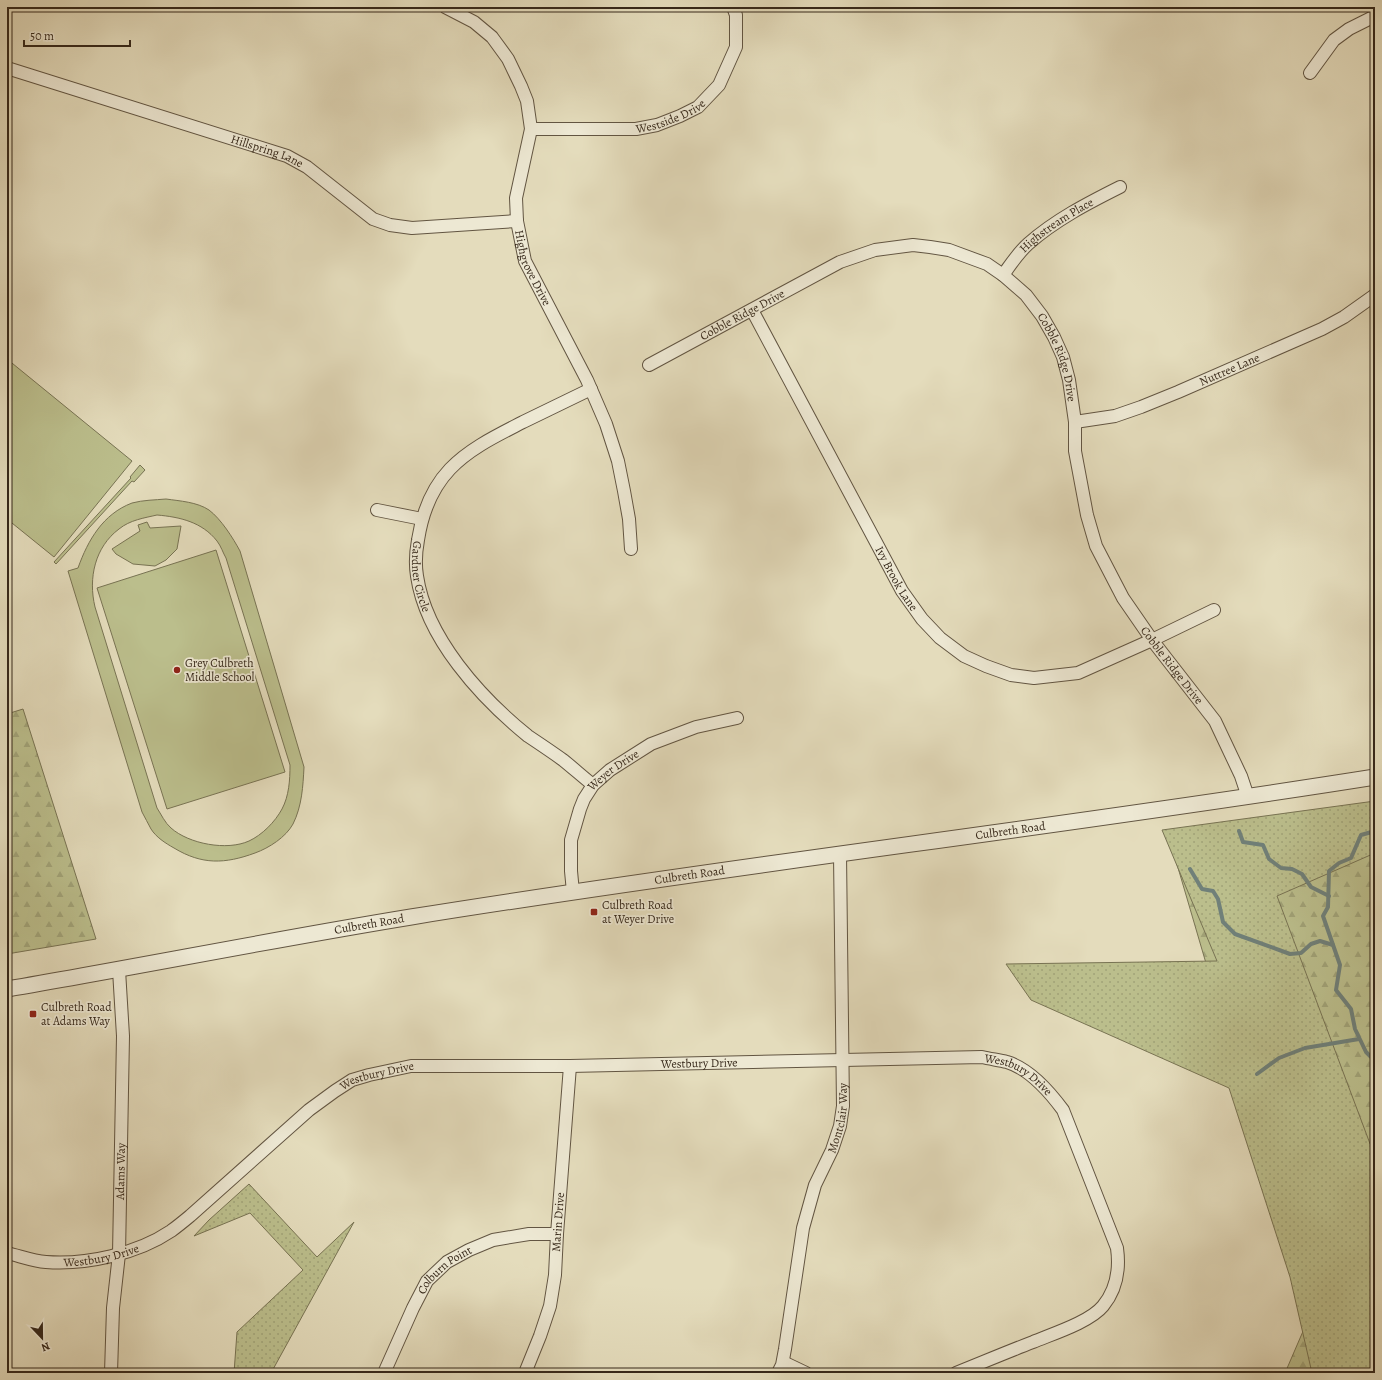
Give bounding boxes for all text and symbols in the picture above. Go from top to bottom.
scale bar [24,22,130,48]
text: 50 m [30,28,54,44]
street label: Westside Drive [634,96,709,137]
street label: Hillspring Lane [229,131,306,171]
street label: Highstream Place [1016,194,1096,256]
street label: Highgrove Drive [511,228,555,308]
street label: Cobble Ridge Drive [697,285,787,344]
street label: Cobble Ridge Drive [1034,310,1080,403]
street label: Nuttree Lane [1197,349,1262,390]
street label: Gardner Circle [408,540,434,614]
street label: Ivy Brook Lane [871,543,922,614]
street label: Cobble Ridge Drive [1137,623,1207,707]
place label: Grey Culbreth Middle School [185,655,255,685]
marker: Grey Culbreth Middle School [172,665,182,675]
street label: Weyer Drive [583,746,642,795]
street label: Culbreth Road [974,818,1047,843]
street label: Culbreth Road [653,862,726,888]
place label: Culbreth Road at Weyer Drive [602,897,674,927]
marker: Culbreth Road at Weyer Drive [589,907,599,917]
street label: Culbreth Road [333,910,406,938]
place label: Culbreth Road at Adams Way [41,999,112,1029]
marker: Culbreth Road at Adams Way [28,1009,38,1019]
street label: Westbury Drive [982,1050,1056,1099]
street label: Westbury Drive [660,1054,738,1072]
street label: Westbury Drive [336,1058,415,1094]
street label: Montclair Way [824,1082,851,1155]
street label: Adams Way [112,1142,129,1201]
street label: Marin Drive [548,1192,568,1252]
street label: Westbury Drive [62,1240,141,1271]
street label: Colburn Point [414,1242,475,1297]
north arrow [22,1318,62,1358]
text: N [39,1338,52,1355]

